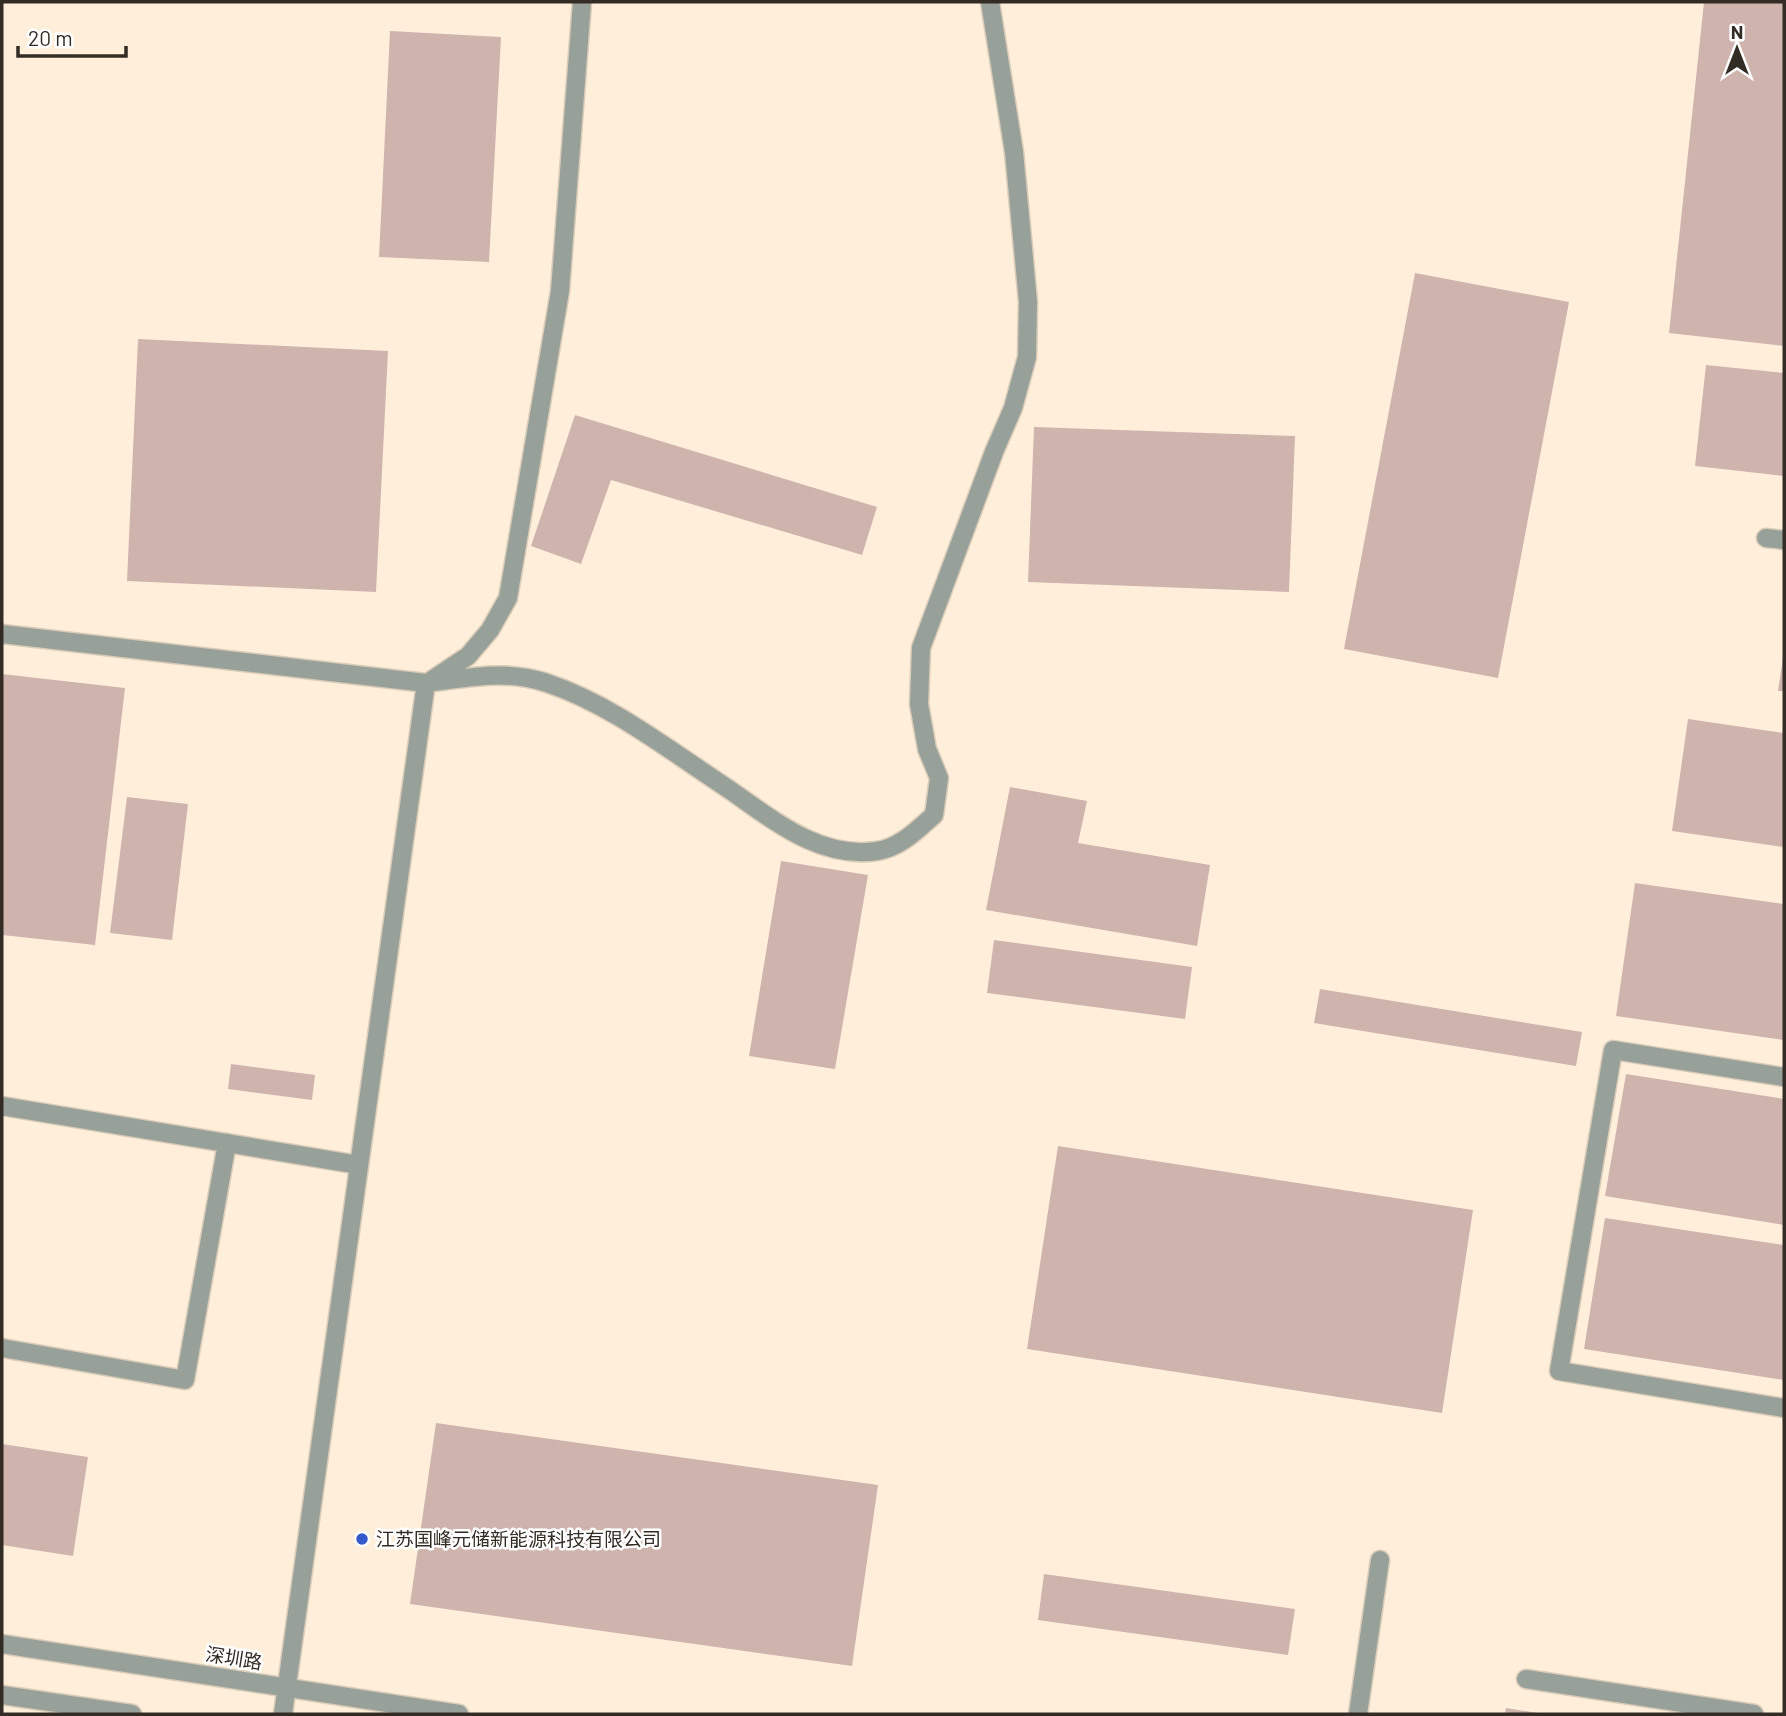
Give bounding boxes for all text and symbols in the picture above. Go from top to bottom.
scale bar [18,14,126,58]
north arrow [1702,14,1772,84]
text: N [1731,20,1743,43]
text: 20 m [28,25,73,50]
place label: 江苏国峰元储新能源科技有限公司 [376,1527,661,1550]
marker: 江苏国峰元储新能源科技有限公司 [354,1531,370,1547]
street label: 深圳路 [204,1642,264,1673]

